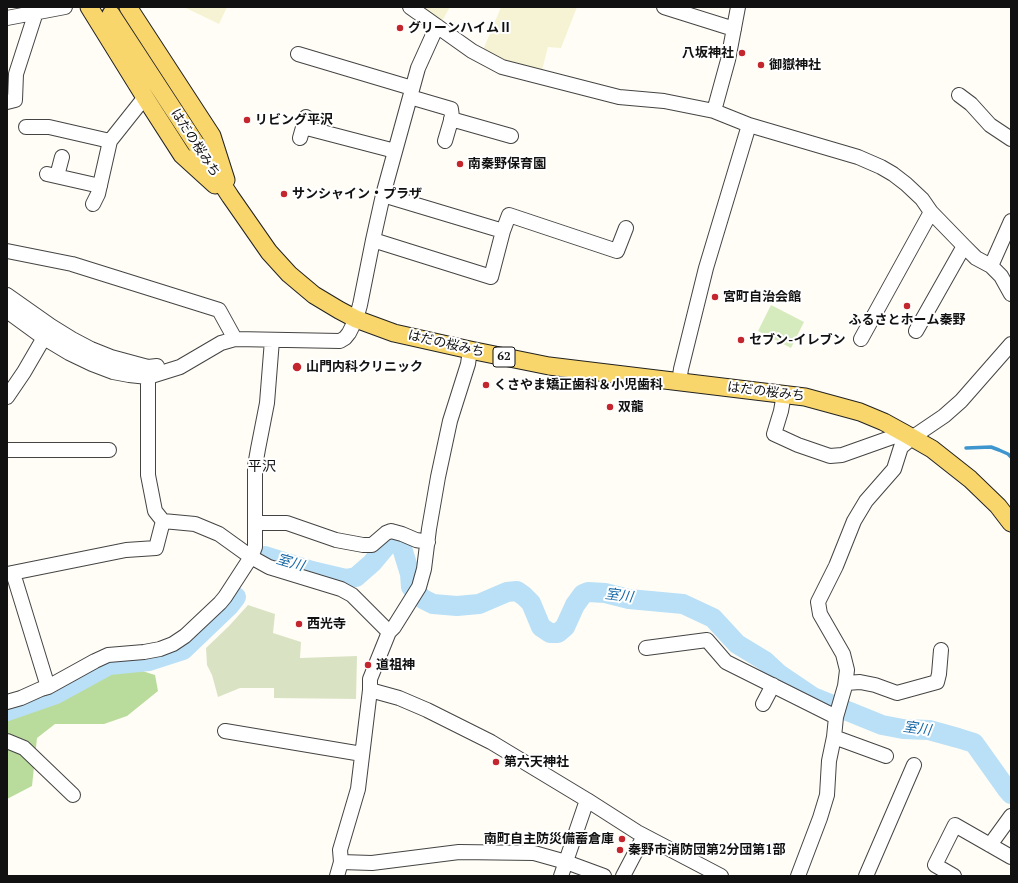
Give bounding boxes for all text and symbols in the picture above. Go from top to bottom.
place label: グリーンハイムⅡ [408,20,512,36]
marker: グリーンハイムⅡ [395,23,405,33]
place label: 八坂神社 [682,45,734,61]
marker: 八坂神社 [737,48,747,58]
place label: 御嶽神社 [769,57,821,73]
marker: 御嶽神社 [756,60,766,70]
street label: はだの桜みち [167,106,223,180]
place label: リビング平沢 [255,112,333,128]
marker: リビング平沢 [242,115,252,125]
place label: 南秦野保育園 [468,156,546,172]
marker: 南秦野保育園 [455,159,465,169]
place label: サンシャイン・プラザ [292,186,422,202]
marker: サンシャイン・プラザ [279,189,289,199]
place label: 宮町自治会館 [723,289,801,305]
marker: 宮町自治会館 [710,292,720,302]
marker: ふるさとホーム秦野 [902,301,912,311]
place label: ふるさとホーム秦野 [849,312,965,328]
street label: はだの桜みち [406,328,486,360]
place label: セブン-イレブン [749,332,845,348]
marker: セブン-イレブン [736,335,746,345]
road number: 62 [493,347,515,367]
place label: 山門内科クリニック [306,359,423,375]
marker: 山門内科クリニック [291,361,303,373]
place label: くさやま矯正歯科＆小児歯科 [494,377,663,393]
marker: くさやま矯正歯科＆小児歯科 [481,380,491,390]
street label: はだの桜みち [726,380,806,404]
place label: 双龍 [618,399,644,415]
marker: 双龍 [605,402,615,412]
district label: 平沢 [248,459,276,475]
water label: 室川 [274,551,306,575]
water label: 室川 [604,586,634,606]
place label: 西光寺 [307,616,346,632]
marker: 西光寺 [294,619,304,629]
place label: 道祖神 [376,657,415,673]
marker: 道祖神 [363,660,373,670]
water label: 室川 [902,719,932,739]
place label: 第六天神社 [504,754,569,770]
marker: 第六天神社 [491,757,501,767]
place label: 南町自主防災備蓄倉庫 [484,831,614,847]
marker: 南町自主防災備蓄倉庫 [617,834,627,844]
place label: 秦野市消防団第2分団第1部 [628,842,786,858]
marker: 秦野市消防団第2分団第1部 [615,845,625,855]

